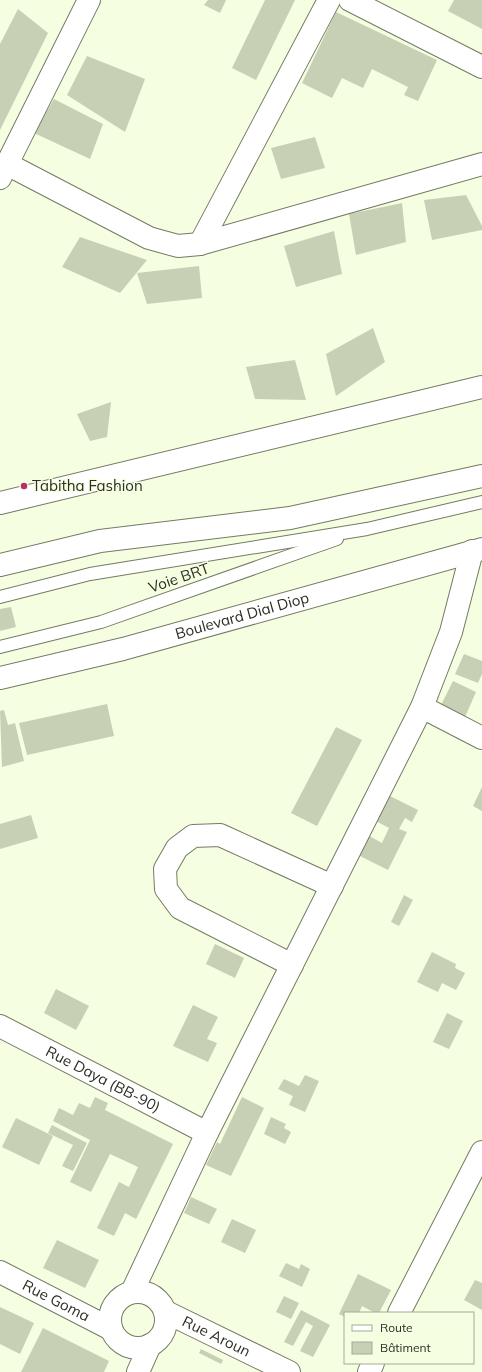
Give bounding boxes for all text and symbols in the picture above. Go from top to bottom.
place label: Tabitha Fashion [32,476,143,495]
marker: Tabitha Fashion [19,481,29,491]
street label: Voie BRT [146,558,212,597]
street label: Boulevard Dial Diop [173,588,311,643]
street label: Rue Daya (BB-90) [43,1041,164,1116]
street label: Rue Goma [20,1275,93,1325]
street label: Rue Aroun [179,1311,254,1361]
legend [344,1312,474,1364]
text: Route [380,1320,413,1335]
text: Bâtiment [380,1340,431,1355]

